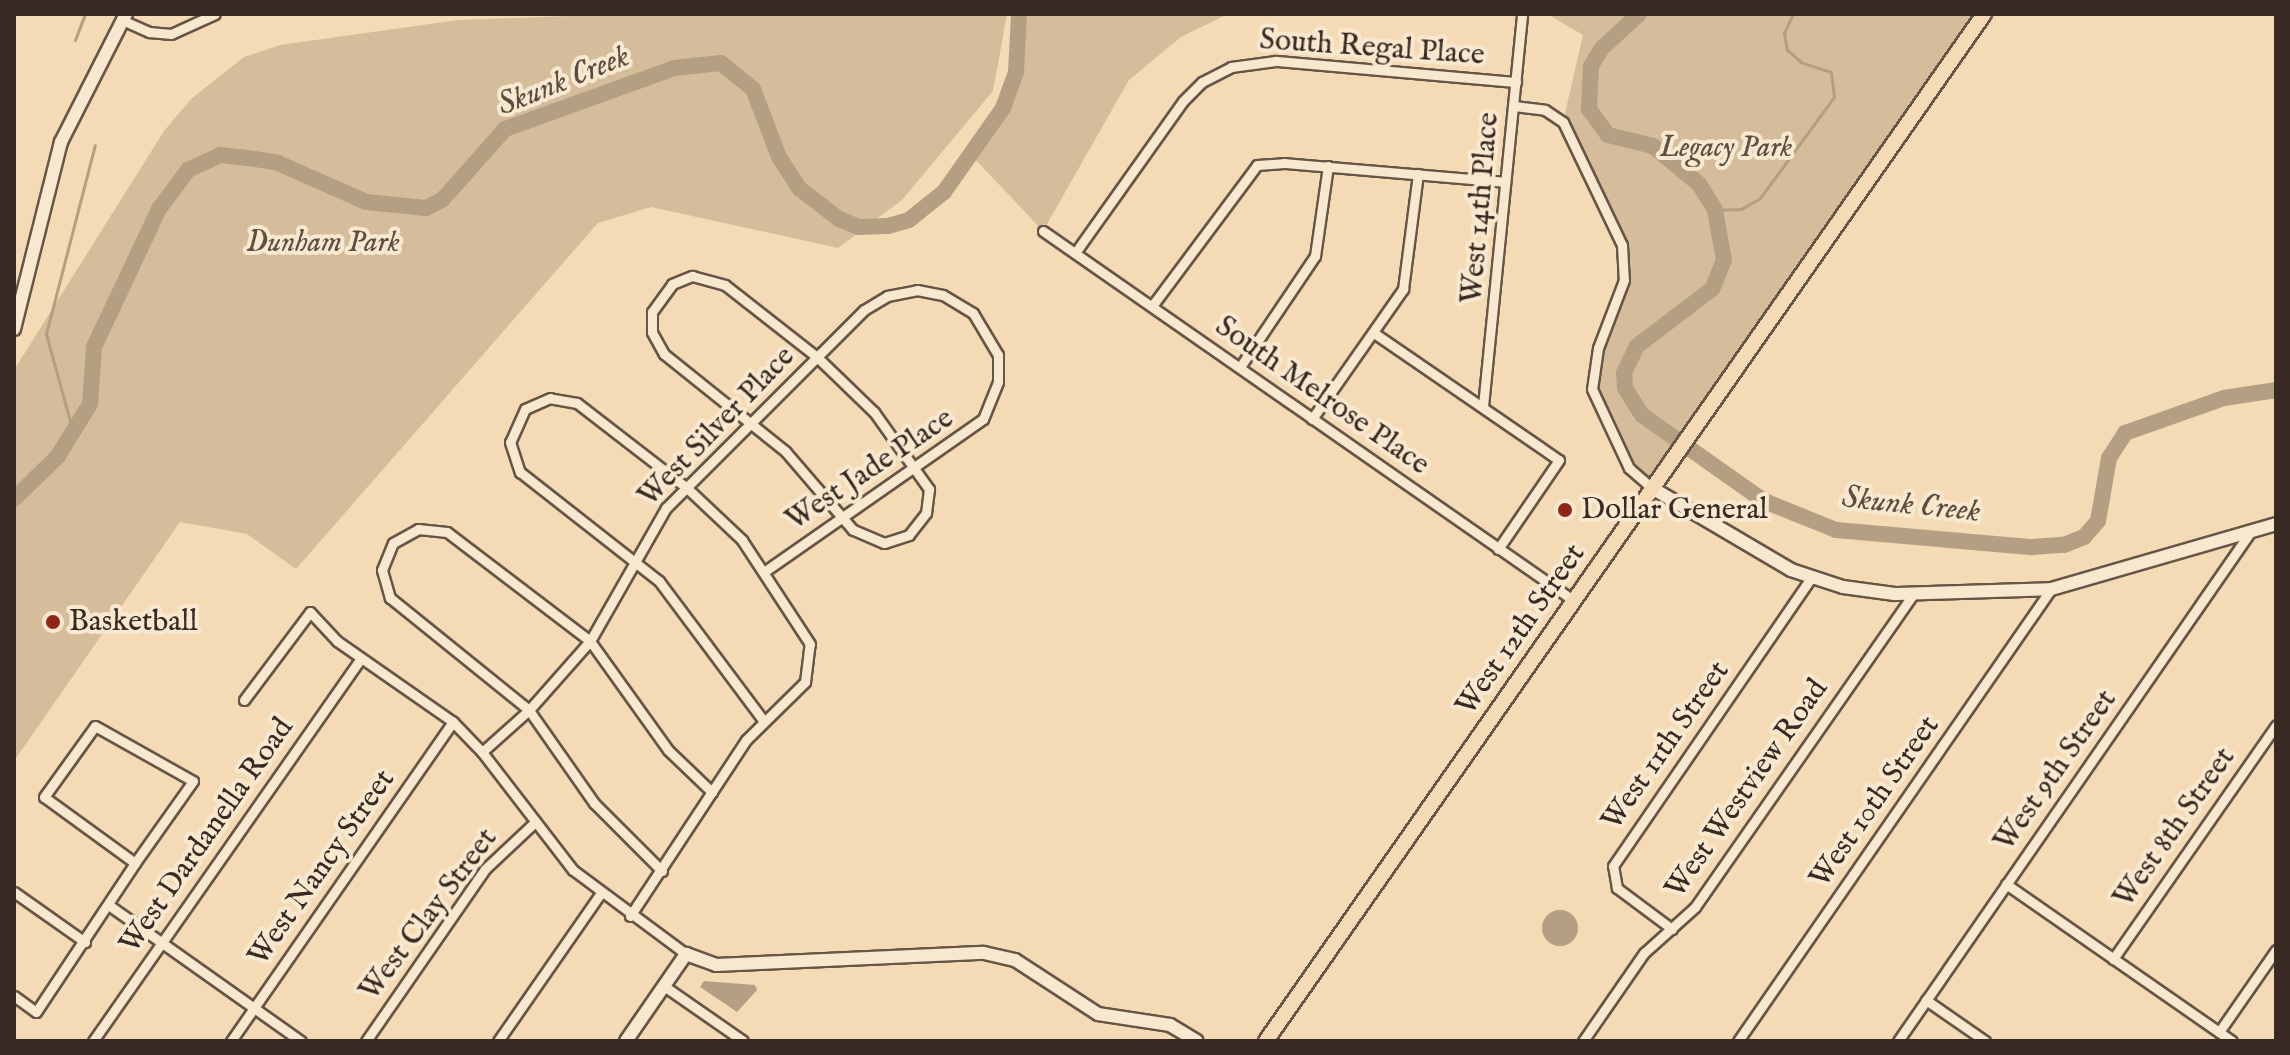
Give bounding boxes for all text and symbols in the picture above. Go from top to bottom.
street label: South Regal Place [1258,22,1486,74]
water label: Skunk Creek [492,38,636,126]
street label: West 14th Place [1455,111,1507,305]
park label: Legacy Park [1660,130,1792,166]
park label: Dunham Park [246,225,400,261]
street label: South Melrose Place [1208,309,1436,483]
street label: West Silver Place [631,339,803,515]
street label: West Jade Place [779,401,961,539]
water label: Skunk Creek [1840,480,1982,532]
place label: Dollar General [1581,492,1768,528]
marker: Dollar General [1556,501,1574,519]
street label: West 12th Street [1449,537,1593,723]
place label: Basketball [69,604,198,640]
marker: Basketball [44,613,62,631]
street label: West 11th Street [1594,655,1738,837]
street label: West Westview Road [1658,673,1836,905]
street label: West 9th Street [1987,683,2125,859]
street label: West 10th Street [1803,709,1947,895]
street label: West Dardanella Road [112,711,302,961]
street label: West 8th Street [2107,741,2243,915]
street label: West Nancy Street [241,763,403,973]
street label: West Clay Street [353,822,505,1008]

